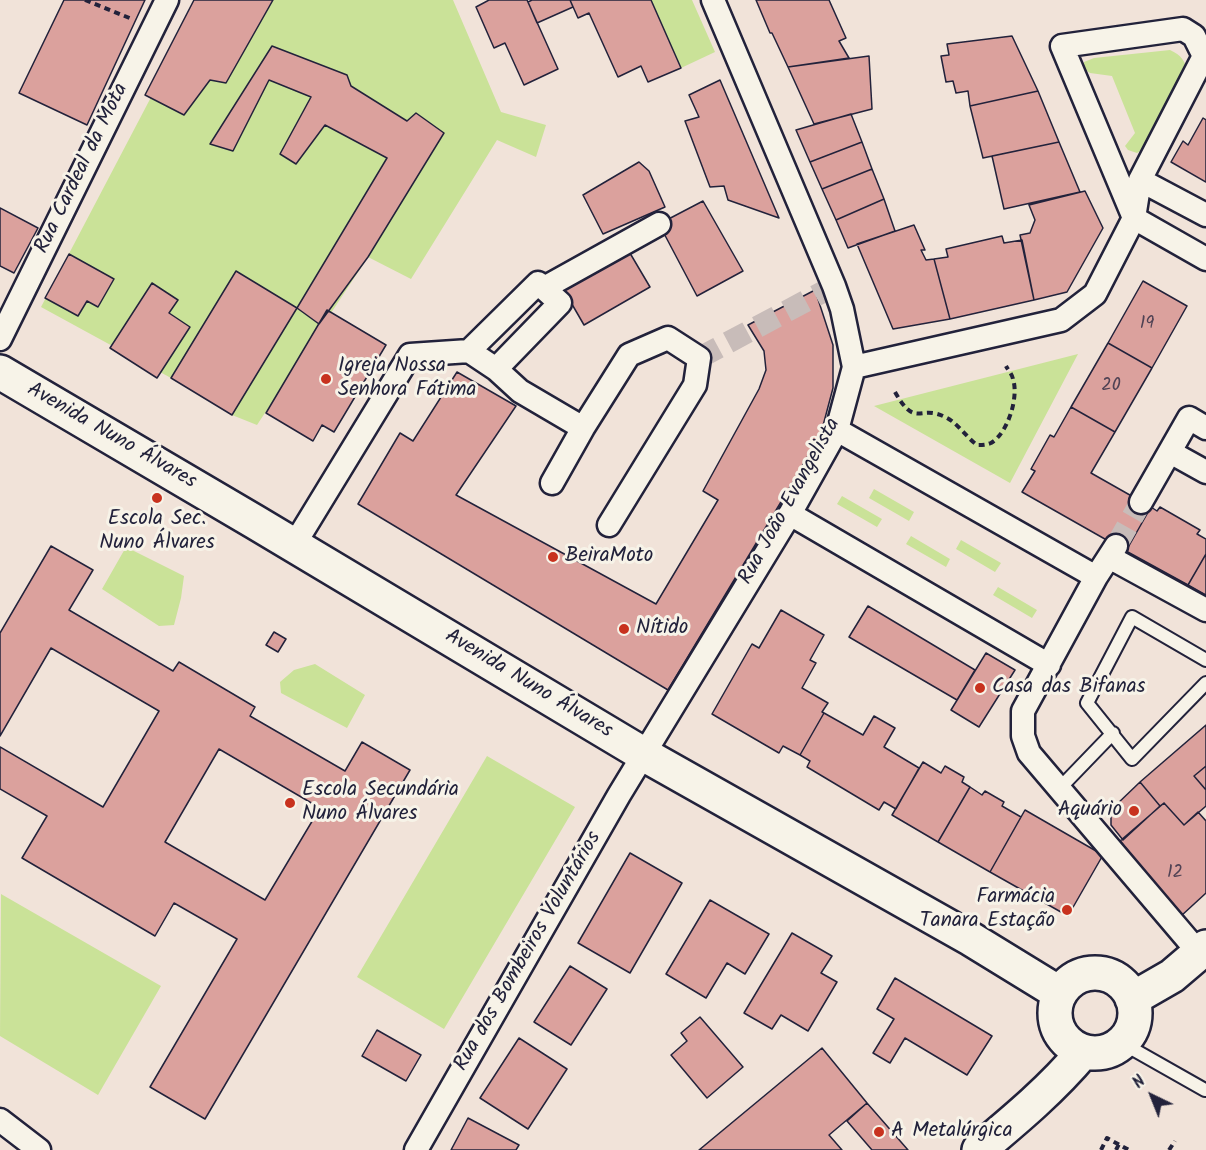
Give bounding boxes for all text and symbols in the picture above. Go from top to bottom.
street label: Rua Cardeal da Mota [31,80,135,258]
house number: 19 [1140,314,1154,336]
place label: Igreja Nossa Senhora Fátima [338,354,476,404]
marker: Igreja Nossa Senhora Fátima [319,372,333,386]
house number: 20 [1101,376,1121,398]
street label: Avenida Nuno Álvares [22,378,200,496]
street label: Rua João Evangelista [735,414,847,590]
marker: Escola Sec. Nuno Álvares [150,491,164,505]
place label: Escola Sec. Nuno Álvares [99,507,215,557]
place label: BeiraMoto [565,544,653,570]
marker: BeiraMoto [546,550,560,564]
place label: Nítido [636,616,688,642]
marker: Nítido [617,622,631,636]
street label: Avenida Nuno Álvares [439,625,617,745]
place label: Casa das Bifanas [992,675,1145,701]
marker: Casa das Bifanas [973,681,987,695]
place label: Escola Secundária Nuno Álvares [302,778,459,828]
marker: Escola Secundária Nuno Álvares [283,796,297,810]
place label: Aquário [1058,798,1122,824]
marker: Aquário [1127,804,1141,818]
street label: Rua dos Bombeiros Voluntários [450,828,608,1076]
house number: 12 [1167,863,1183,885]
place label: Farmácia Tanara Estação [920,885,1055,935]
marker: Farmácia Tanara Estação [1060,903,1074,917]
north arrow [1122,1066,1182,1126]
text: N [1127,1070,1152,1095]
place label: A Metalúrgica [891,1119,1013,1145]
marker: A Metalúrgica [872,1125,886,1139]

